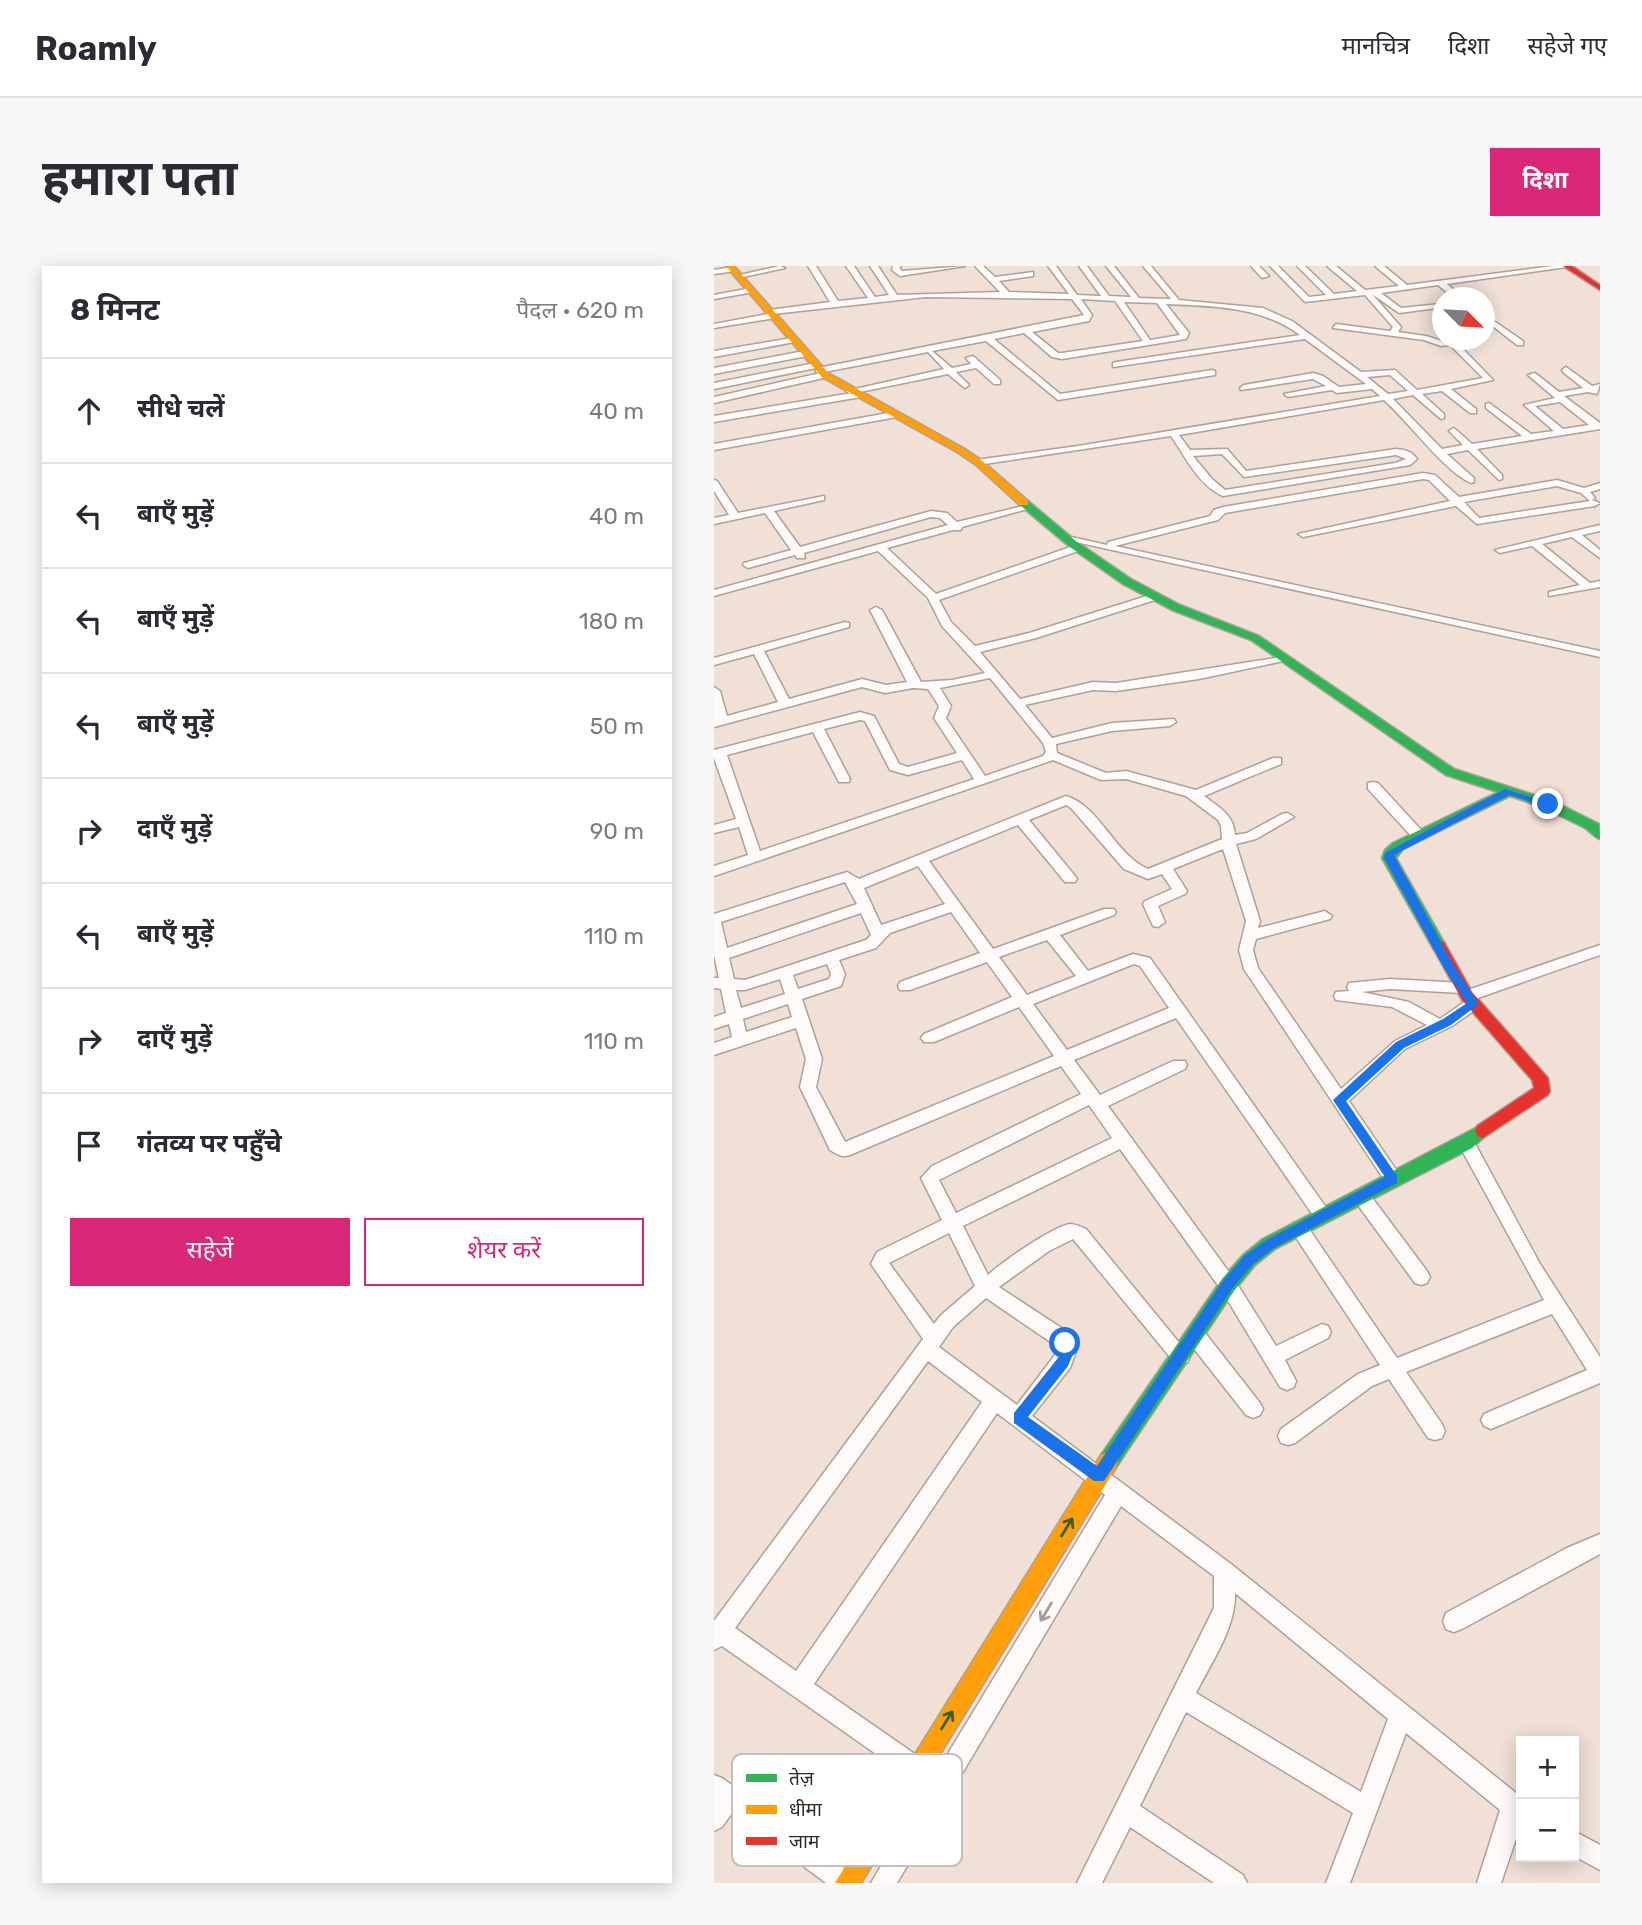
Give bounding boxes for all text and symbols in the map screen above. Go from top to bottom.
text: Roamly [35,29,157,68]
text: मानचित्र [1341,32,1410,60]
text: दिशा [1448,32,1490,60]
text: सहेजे गए [1528,32,1607,60]
button: दिशा [1490,148,1600,216]
text: हमारा पता [42,149,237,207]
north arrow [1432,287,1495,350]
text: 8 मिनट [70,292,160,328]
text: पैदल · 620 m [516,296,644,324]
icon: ahead [70,392,108,430]
text: सीधे चलें [137,393,225,424]
text: 40 m [589,397,644,425]
icon: left [70,497,108,535]
text: बाएँ मुड़ें [137,498,214,529]
text: 40 m [589,502,644,530]
icon: left [70,602,108,640]
text: बाएँ मुड़ें [137,603,214,634]
text: 180 m [579,607,644,635]
icon: left [70,707,108,745]
text: बाएँ मुड़ें [137,708,214,739]
text: 50 m [590,712,644,740]
route end [1532,788,1563,819]
icon: right [70,812,108,850]
text: दाएँ मुड़ें [137,813,212,844]
text: 90 m [590,817,644,845]
icon: left [70,917,108,955]
text: बाएँ मुड़ें [137,918,214,949]
text: 110 m [584,922,644,950]
icon: right [70,1022,108,1060]
text: दाएँ मुड़ें [137,1023,212,1054]
text: 110 m [584,1027,644,1055]
icon: arrive [70,1127,108,1165]
text: गंतव्य पर पहुँचे [137,1128,282,1159]
button: सहेजें [70,1218,350,1286]
button: शेयर करें [364,1218,644,1286]
route start [1049,1327,1080,1358]
one-way arrow [1060,1518,1074,1538]
one-way arrow [1039,1601,1053,1621]
one-way arrow [940,1711,954,1731]
map controls [1516,1736,1579,1862]
button: + [1516,1736,1579,1799]
legend [732,1754,962,1866]
text: तेज़ [789,1767,815,1790]
text: धीमा [789,1798,823,1821]
button: − [1516,1799,1579,1862]
text: जाम [789,1830,820,1853]

